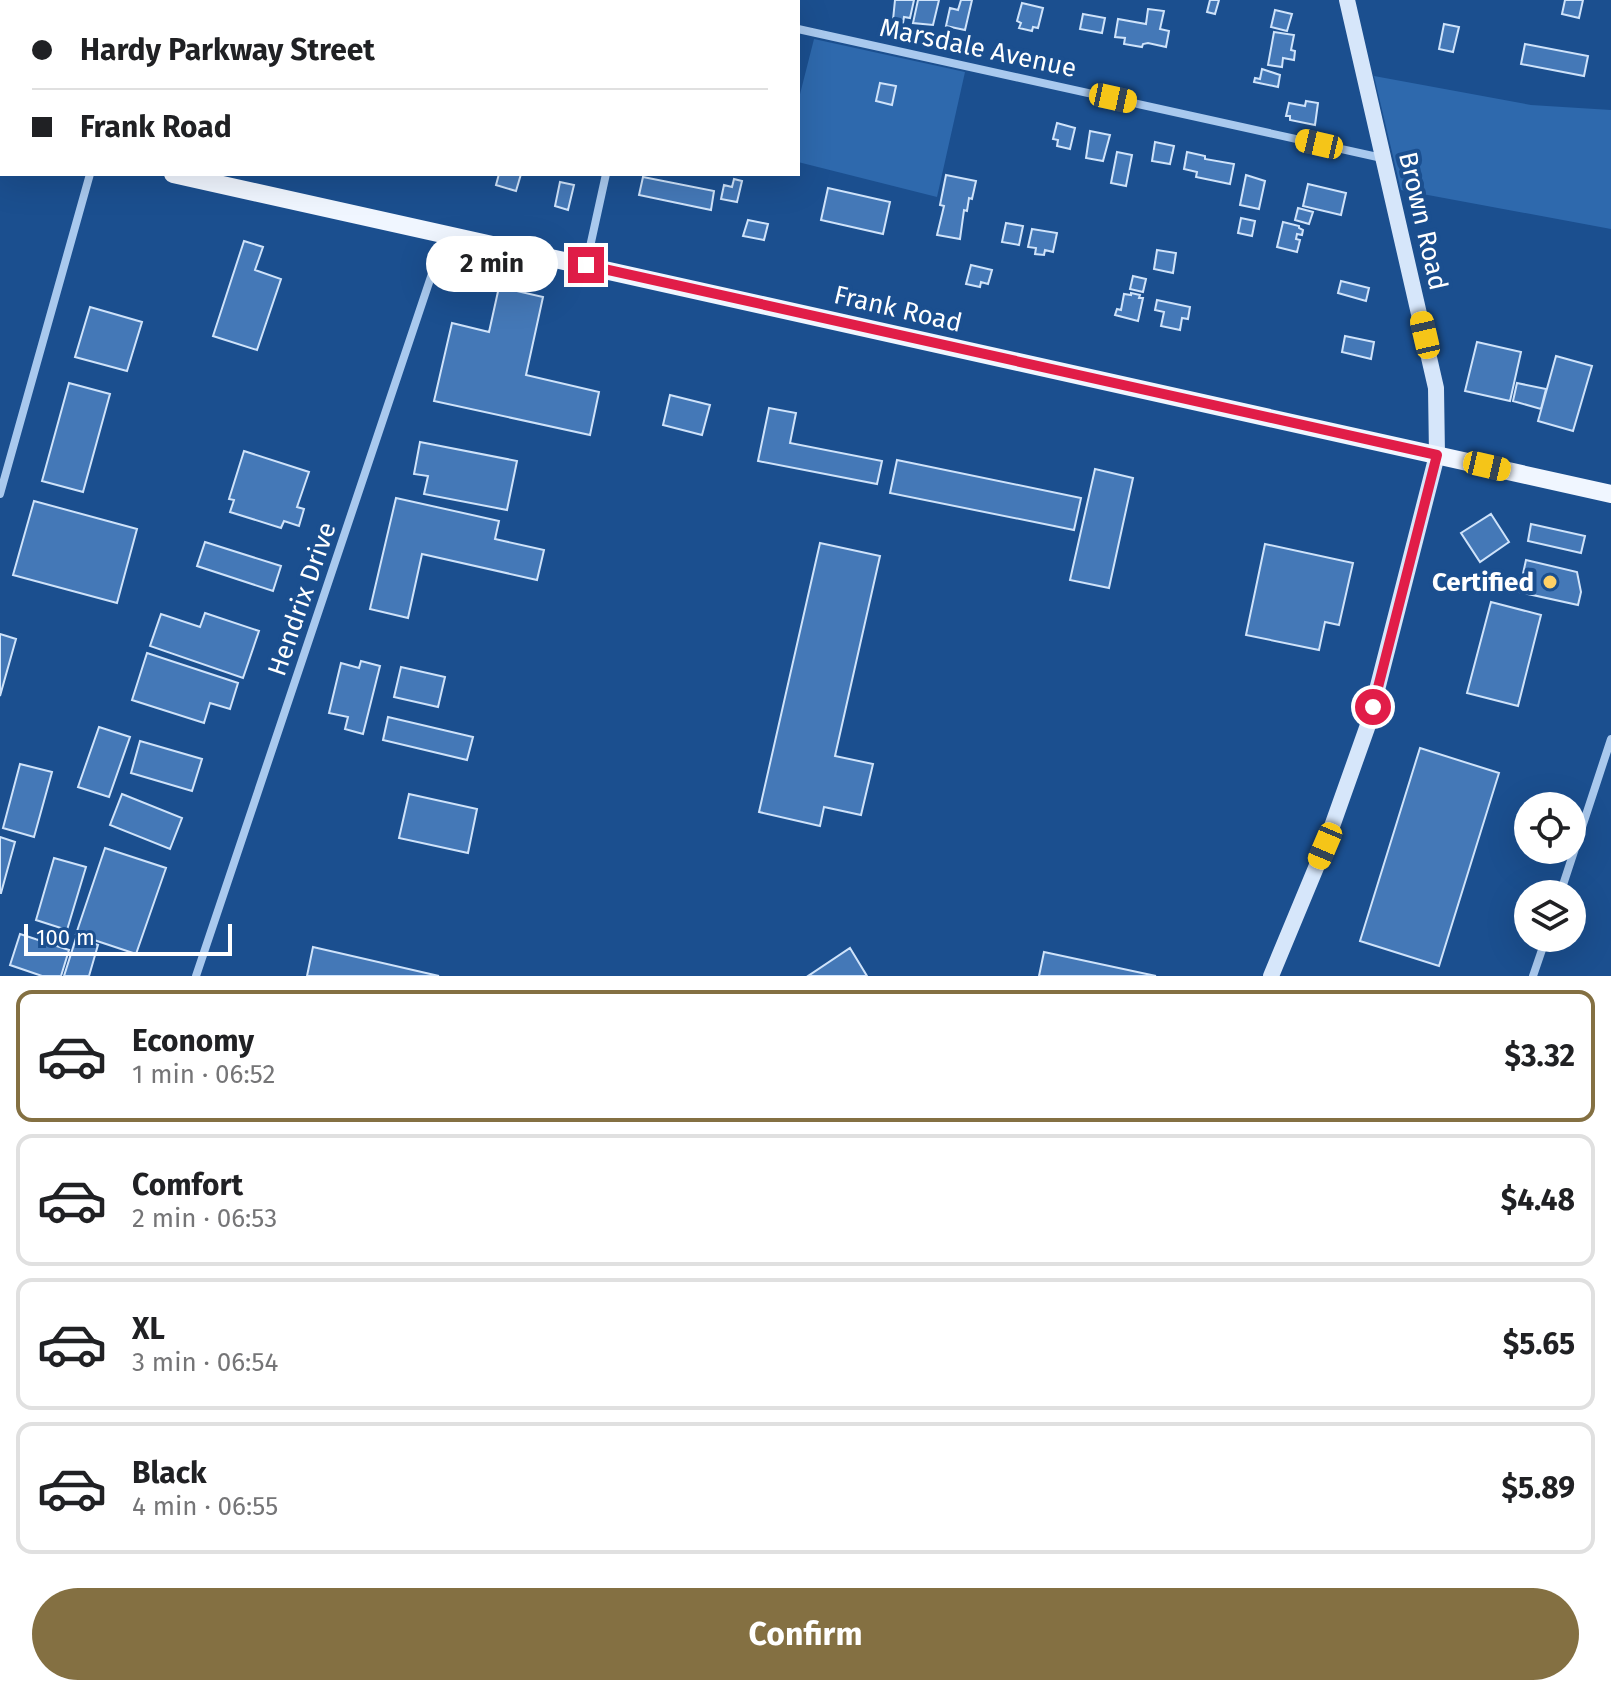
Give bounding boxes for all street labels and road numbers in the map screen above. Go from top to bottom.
street label: Marsdale Avenue [877,12,1079,84]
street label: Brown Road [1392,149,1454,293]
street label: Frank Road [831,279,965,339]
street label: Hendrix Drive [261,518,343,680]

